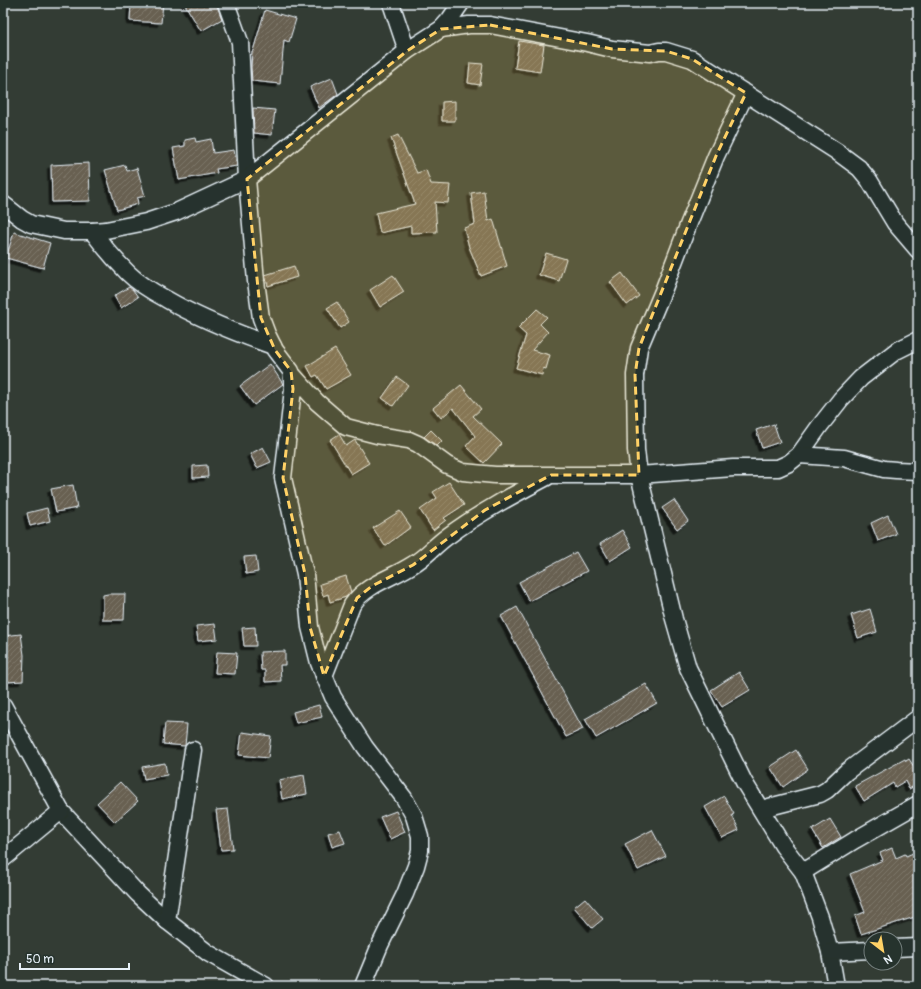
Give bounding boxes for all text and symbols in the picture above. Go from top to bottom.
north arrow [863,931,903,971]
scale bar [20,945,129,971]
text: 50 m [26,952,54,967]
text: N [881,952,894,967]

